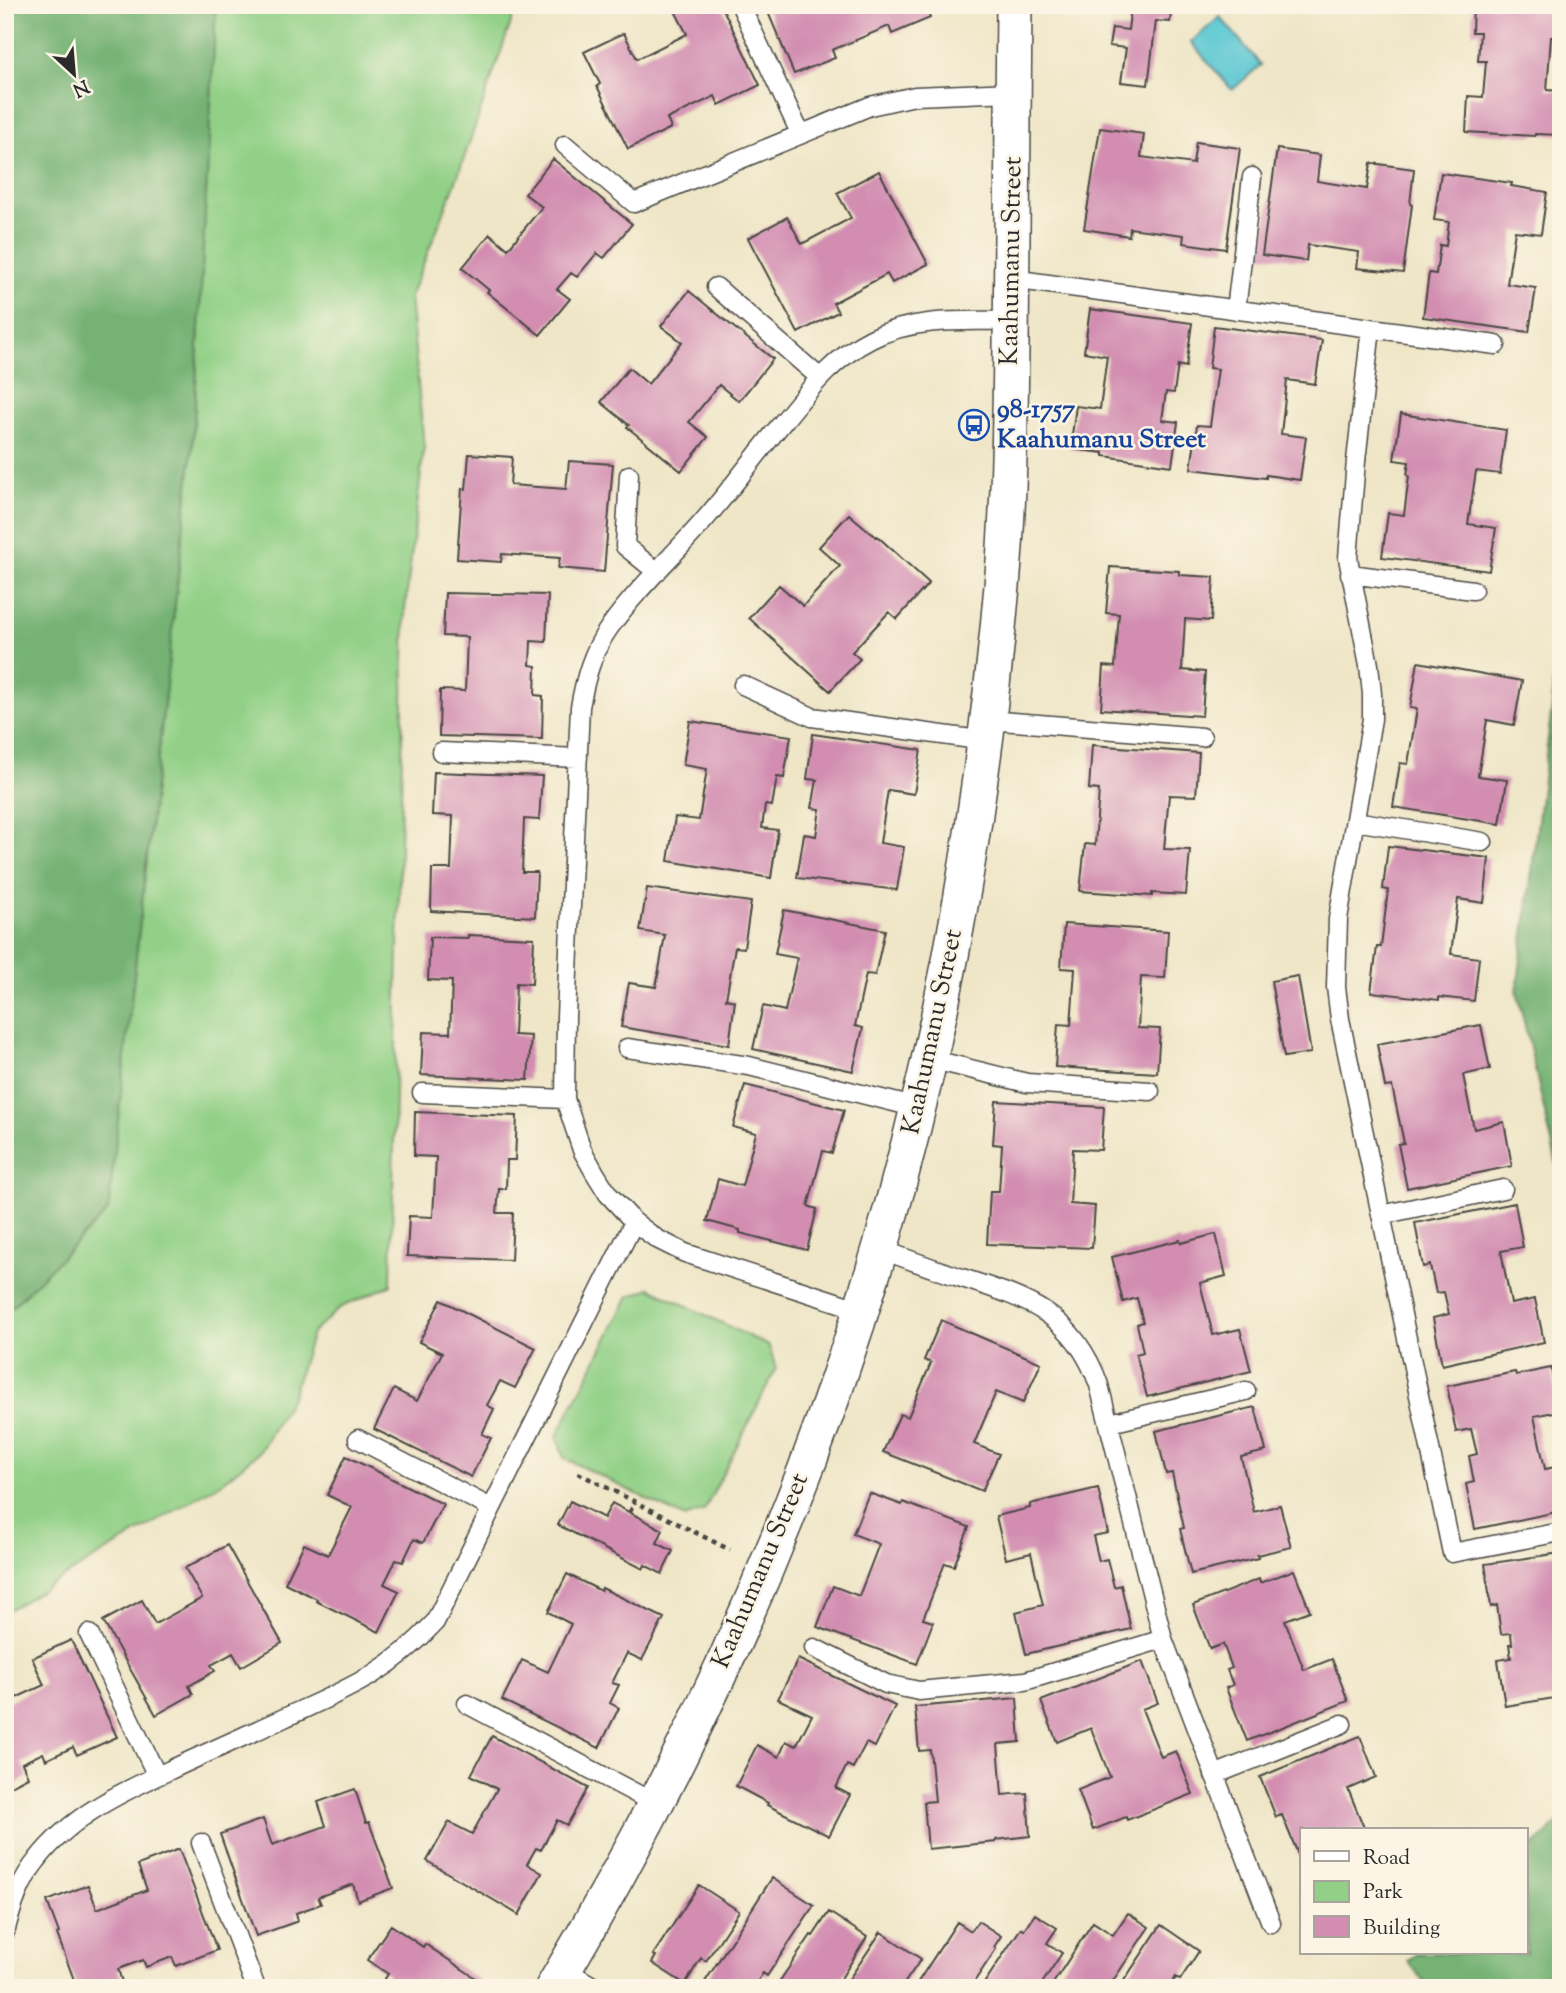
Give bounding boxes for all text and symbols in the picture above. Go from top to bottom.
north arrow [38,38,108,108]
text: N [68,72,93,102]
street label: Kaahumanu Street [992,156,1032,366]
place label: 98-1757 Kaahumanu Street [997,392,1206,459]
bus stop icon: 98-1757 Kaahumanu Street [957,408,991,442]
street label: Kaahumanu Street [893,926,973,1138]
street label: Kaahumanu Street [703,1467,819,1674]
legend [1300,1828,1528,1954]
text: Road [1363,1844,1410,1874]
text: Park [1363,1878,1404,1908]
text: Building [1363,1914,1440,1944]

